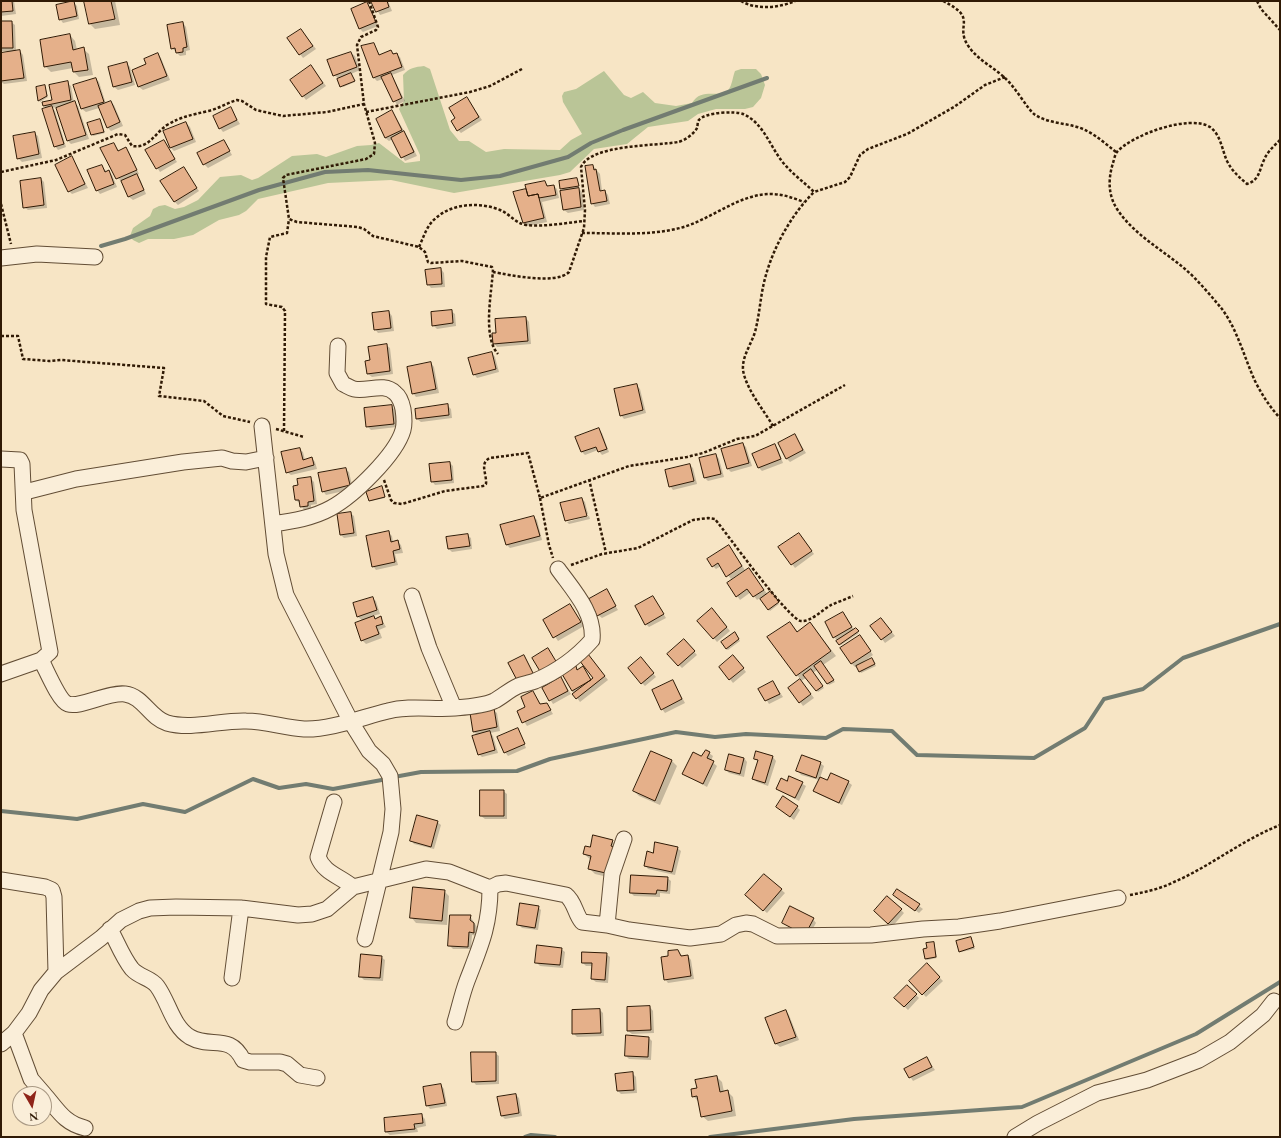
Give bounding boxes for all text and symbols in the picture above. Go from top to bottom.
north arrow [12,1086,52,1126]
text: N [28,1109,39,1124]

